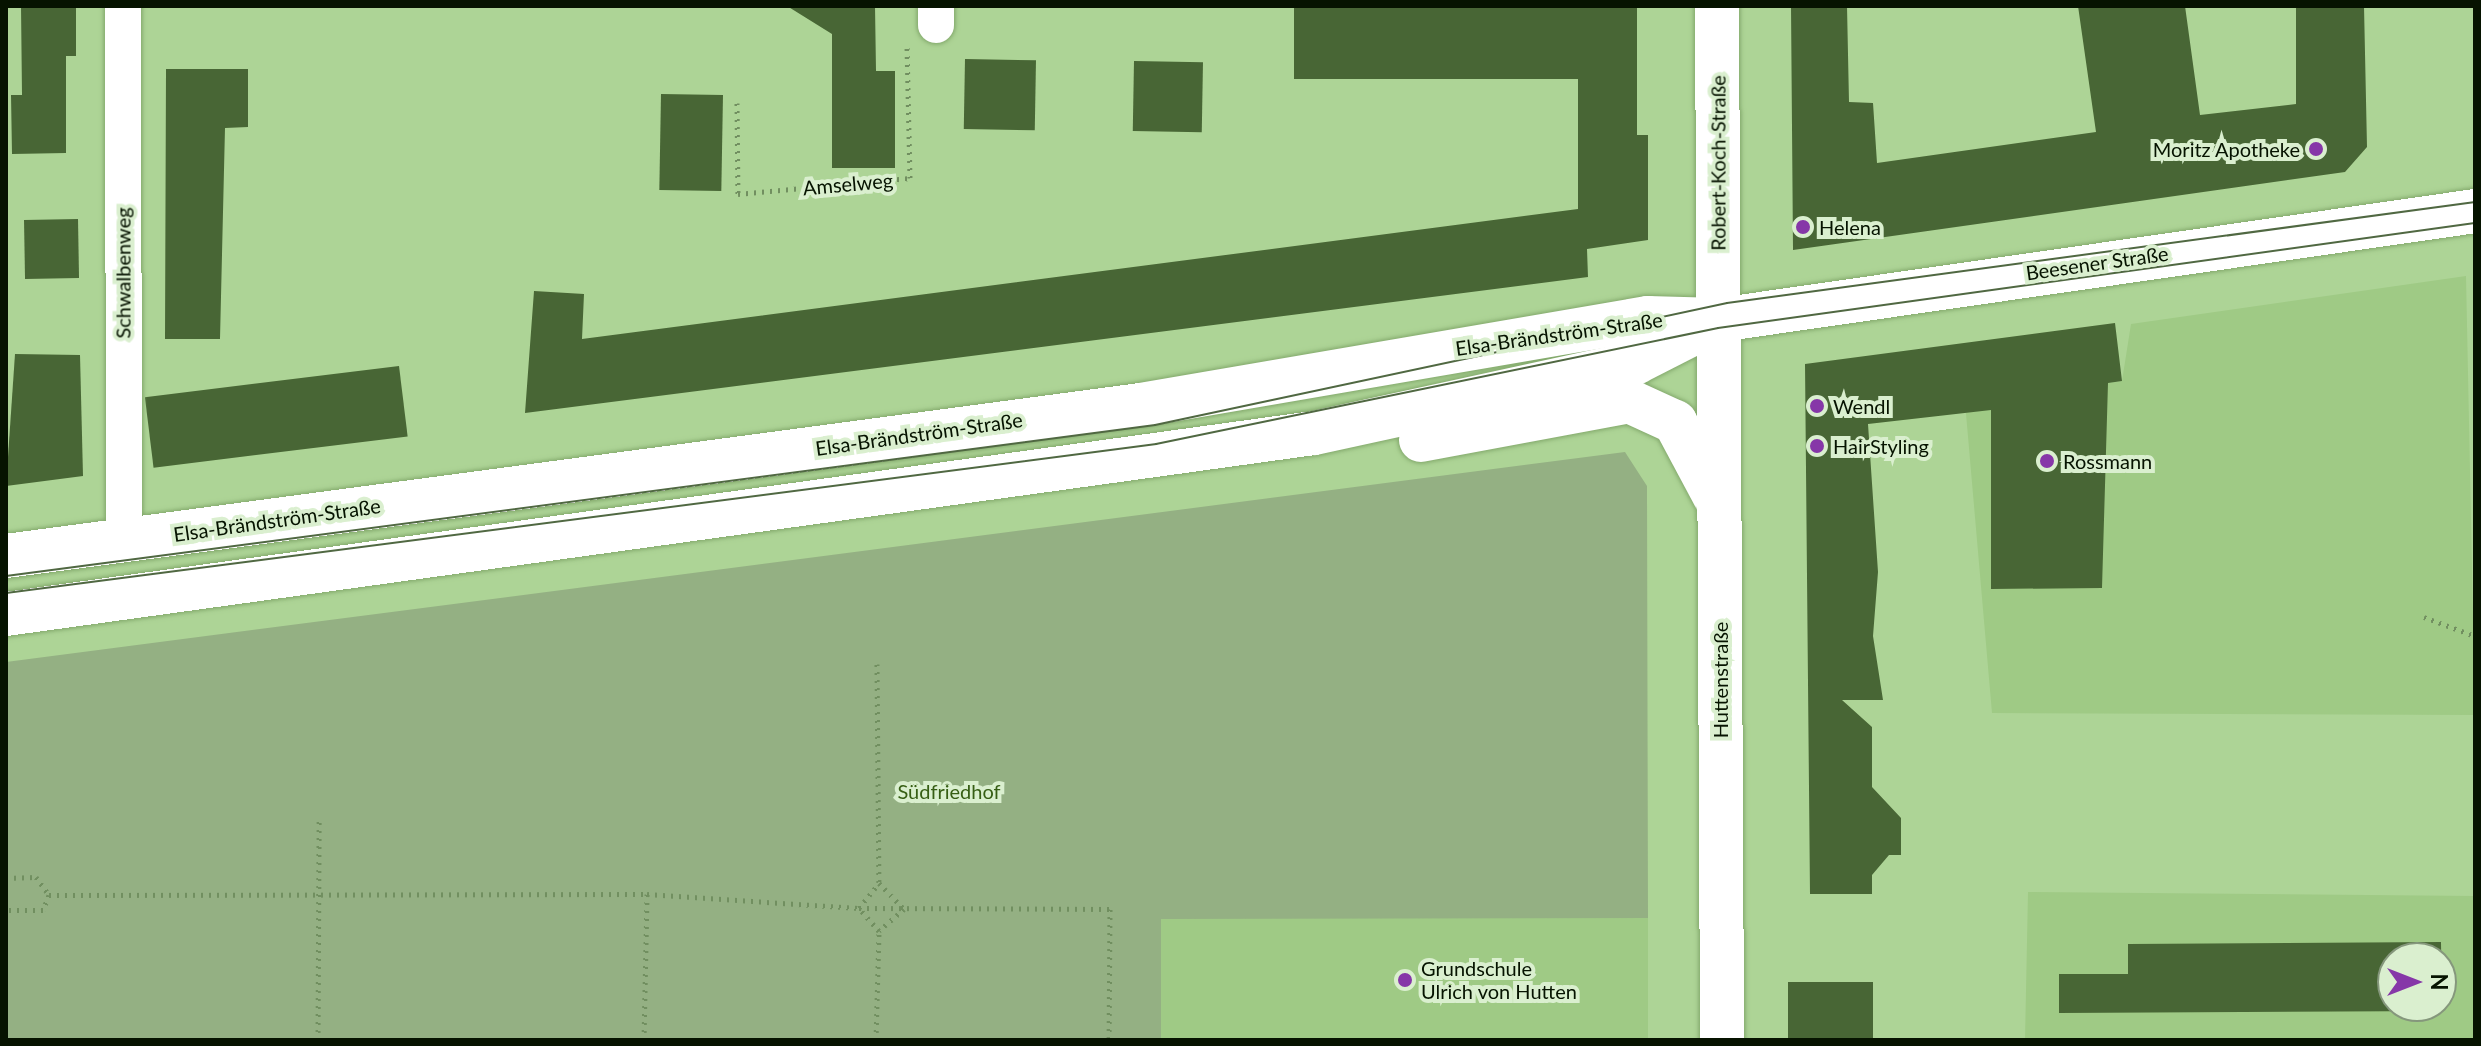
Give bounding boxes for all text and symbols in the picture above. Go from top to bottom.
street label: Robert-Koch-Straße [1706,75,1730,251]
place label: Moritz Apotheke [2152,137,2300,161]
marker: Moritz Apotheke [2307,140,2325,158]
street label: Amselweg [802,168,894,200]
street label: Schwalbenweg [111,207,135,339]
place label: Helena [1819,215,1881,239]
marker: Helena [1794,218,1812,236]
street label: Beesener Straße [2024,241,2170,285]
street label: Elsa-Brändström-Straße [1454,308,1664,360]
place label: Wendl [1833,394,1890,418]
marker: Wendl [1808,397,1826,415]
street label: Elsa-Brändström-Straße [814,408,1024,460]
place label: HairStyling [1833,434,1929,458]
marker: HairStyling [1808,437,1826,455]
place label: Rossmann [2063,449,2152,473]
marker: Rossmann [2038,452,2056,470]
street label: Elsa-Brändström-Straße [172,494,382,546]
street label: Huttenstraße [1708,622,1732,738]
park label: Südfriedhof [897,779,1001,803]
north arrow [2377,942,2457,1022]
place label: Grundschule Ulrich von Hutten [1421,956,1577,1003]
marker: Grundschule Ulrich von Hutten [1396,971,1414,989]
text: N [2426,974,2453,990]

